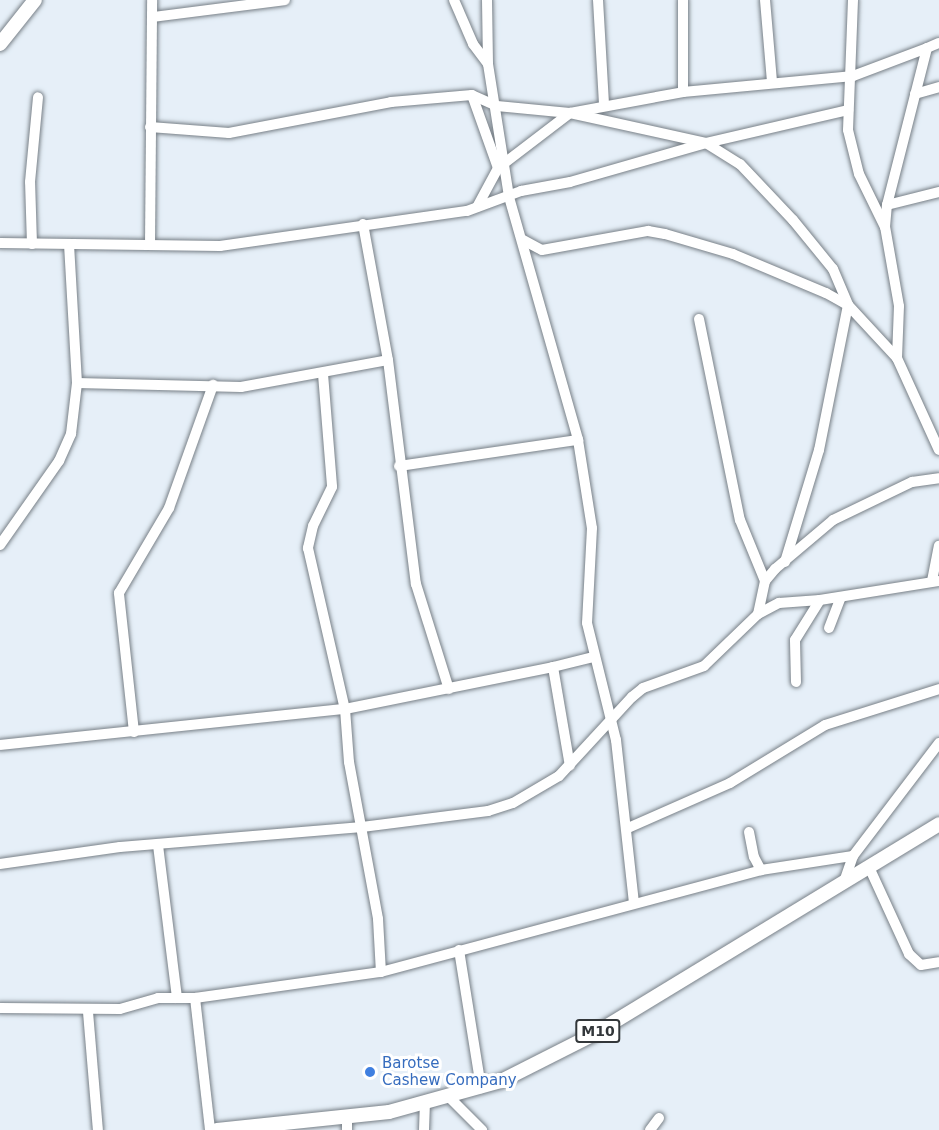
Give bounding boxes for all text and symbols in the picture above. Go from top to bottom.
road number: M10 [574,1020,622,1042]
place label: Barotse Cashew Company [382,1054,517,1089]
marker: Barotse Cashew Company [363,1065,377,1079]

